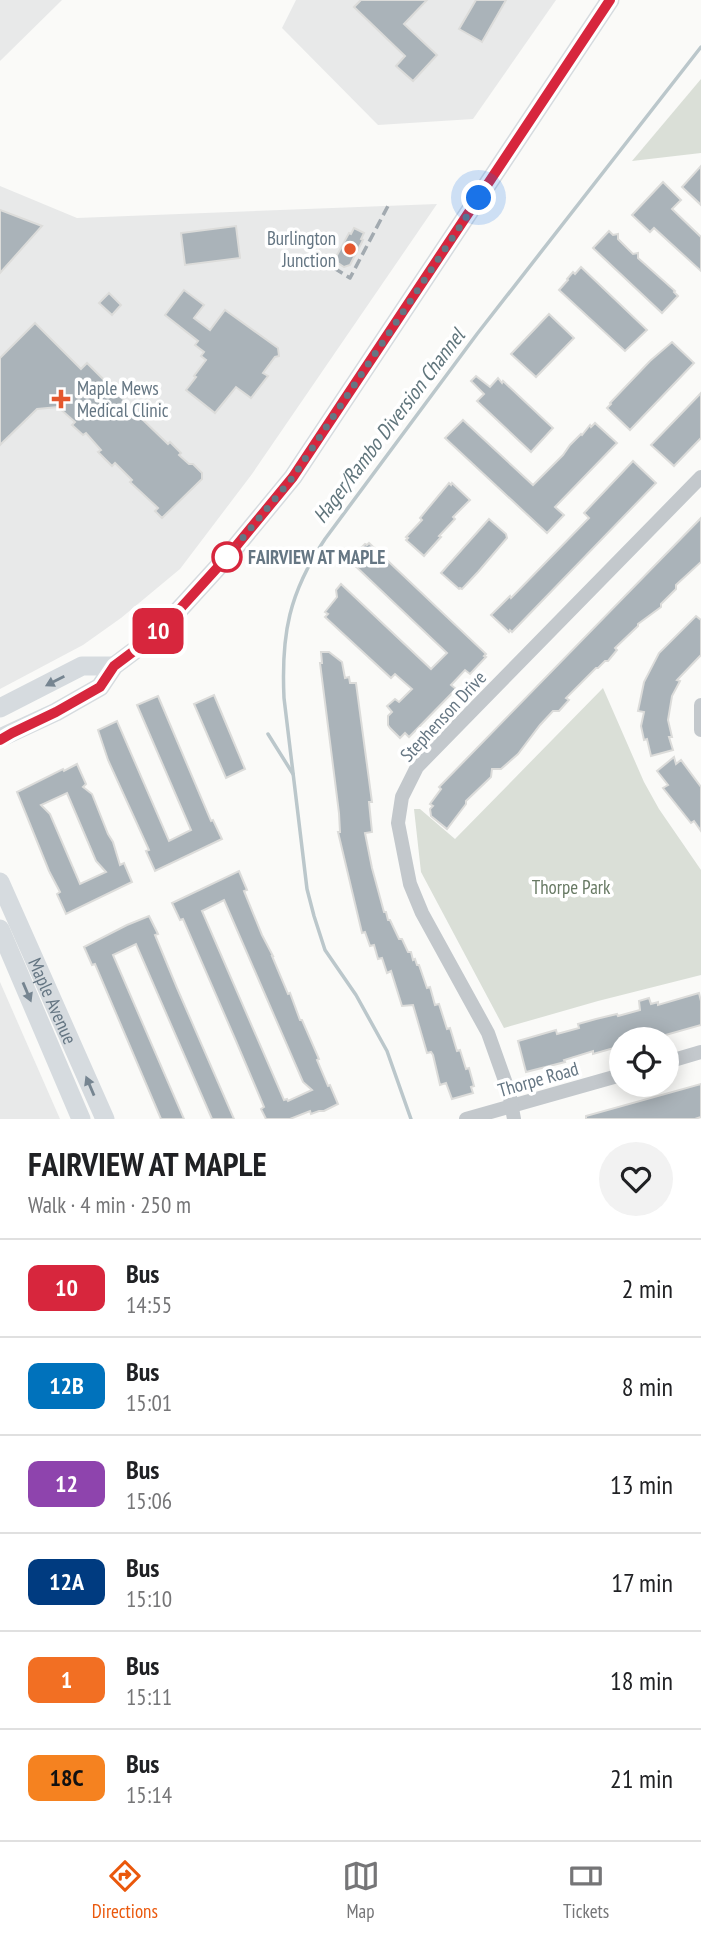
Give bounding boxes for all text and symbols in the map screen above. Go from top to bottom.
your location [461,180,496,215]
place label: Burlington Junction [267,226,336,272]
marker: Burlington Junction [342,241,358,257]
water label: Hager/Rambo Diversion Channel [307,322,472,528]
place label: Maple Mews Medical Clinic [77,376,169,422]
marker: Maple Mews Medical Clinic [51,389,71,409]
marker: FAIRVIEW AT MAPLE [212,542,242,572]
place label: FAIRVIEW AT MAPLE [248,545,385,569]
line badge: 10 [127,608,190,654]
text: 10 [147,615,169,646]
street label: Stephenson Drive [395,666,491,766]
one-way arrow [45,675,65,686]
park label: Thorpe Park [532,875,611,899]
street label: Maple Avenue [23,954,82,1048]
one-way arrow [22,981,33,1002]
map controls [609,1027,679,1097]
button: locate [609,1027,679,1097]
street label: Thorpe Road [495,1056,581,1102]
one-way arrow [85,1075,96,1096]
text: FAIRVIEW AT MAPLE [28,1142,267,1185]
button: heart [599,1142,673,1216]
text: Walk · 4 min · 250 m [28,1190,191,1219]
text: Bus [126,1257,159,1290]
text: 10 [55,1272,78,1303]
text: 2 min [622,1272,673,1305]
text: 14:55 [126,1290,172,1319]
text: Bus [126,1355,159,1388]
text: 12B [49,1370,84,1401]
text: 8 min [622,1370,673,1403]
text: 15:01 [126,1388,172,1417]
text: Bus [126,1453,159,1486]
text: 12 [55,1468,78,1499]
text: 13 min [610,1468,673,1501]
text: 15:06 [126,1486,172,1515]
text: Bus [126,1551,159,1584]
text: 12A [49,1566,84,1597]
text: 17 min [611,1566,673,1599]
text: 15:10 [126,1584,172,1613]
text: Bus [126,1649,159,1682]
text: 1 [61,1664,72,1695]
text: 18 min [610,1664,673,1697]
text: 15:11 [126,1682,172,1711]
text: Bus [126,1747,159,1780]
text: 18C [50,1762,83,1793]
text: 21 min [610,1762,673,1795]
text: 15:14 [126,1780,172,1809]
tab: Directions [92,1857,158,1923]
tab: Map [342,1857,380,1923]
tab: Tickets [563,1857,609,1923]

